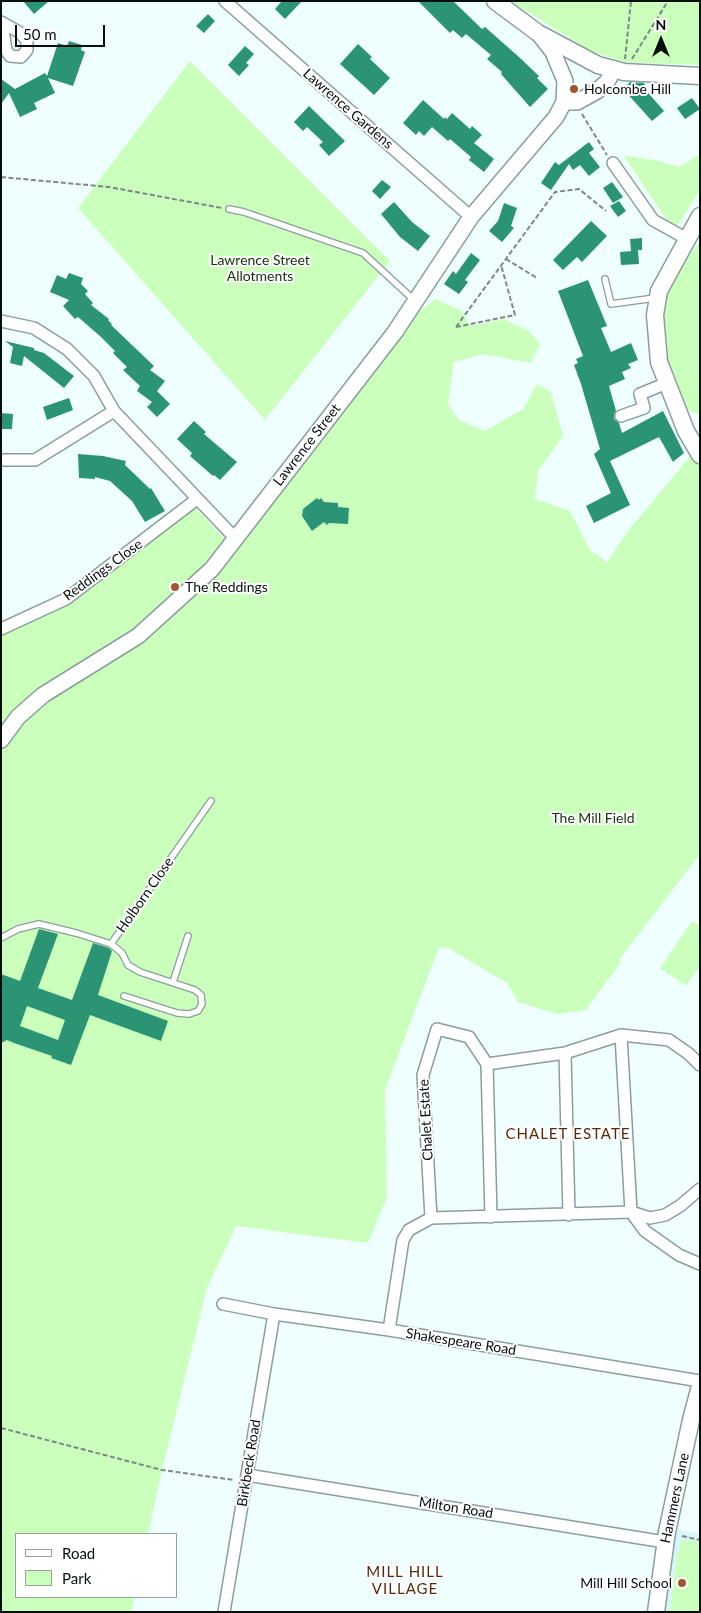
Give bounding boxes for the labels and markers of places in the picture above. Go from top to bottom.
place label: Holcombe Hill [584,81,671,97]
marker: Holcombe Hill [568,83,580,95]
place label: The Reddings [185,579,268,595]
marker: The Reddings [169,581,181,593]
place label: Mill Hill School [580,1575,672,1591]
marker: Mill Hill School [676,1577,688,1589]

